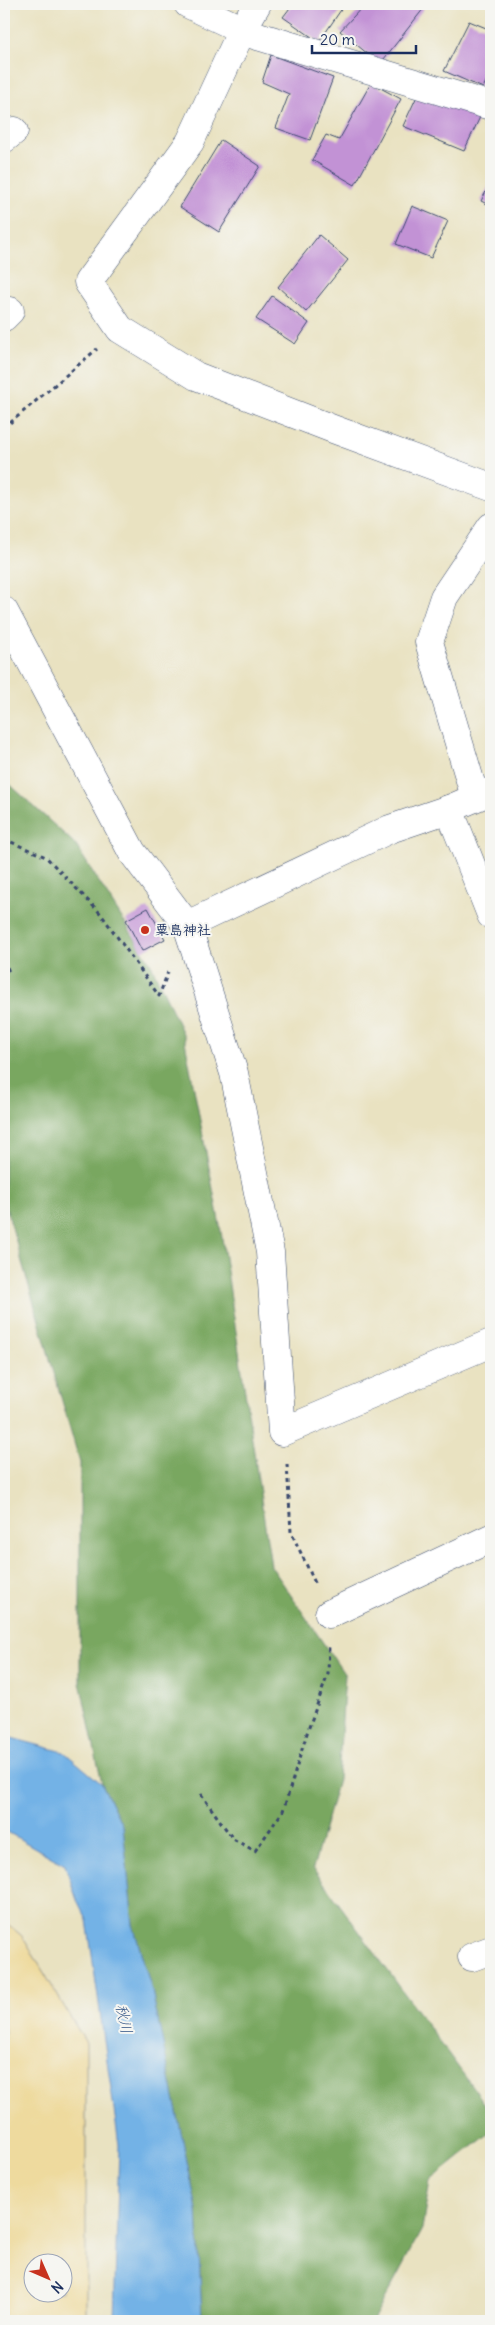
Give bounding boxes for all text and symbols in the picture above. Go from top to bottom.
scale bar [312,22,416,54]
text: 20 m [320,30,355,49]
place label: 粟島神社 [155,921,211,939]
marker: 粟島神社 [139,924,151,936]
water label: 秋川 [112,2002,137,2036]
north arrow [22,2252,72,2302]
text: N [47,2277,67,2297]

